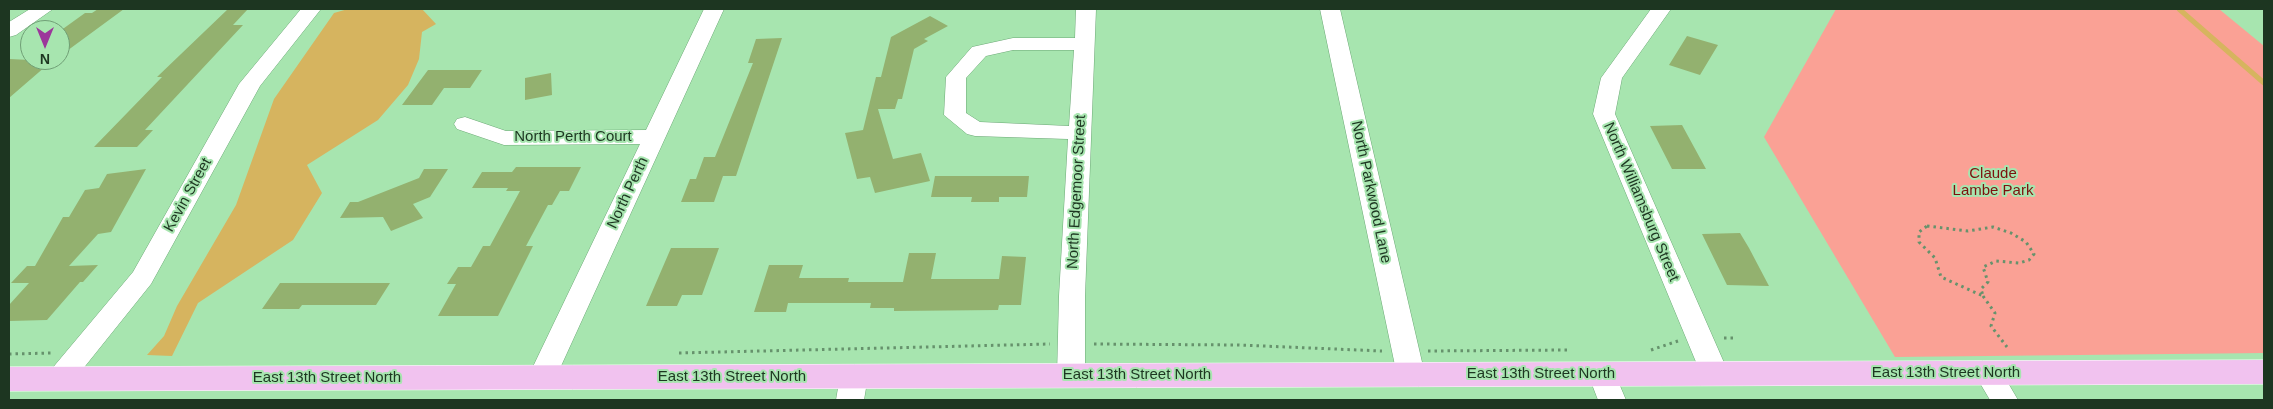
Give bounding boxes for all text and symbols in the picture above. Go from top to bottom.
north arrow [20,20,70,70]
text: N [40,51,50,67]
street label: North Edgemoor Street [1064,115,1090,269]
street label: North Parkwood Lane [1347,119,1395,265]
street label: North Williamsburg Street [1599,120,1683,284]
street label: North Perth Court [514,128,632,146]
street label: North Perth [604,154,652,232]
street label: Kevin Street [160,155,216,235]
park label: Claude Lambe Park [1953,165,2033,200]
street label: East 13th Street North [1872,364,2020,382]
street label: East 13th Street North [1467,365,1615,383]
street label: East 13th Street North [1063,366,1211,384]
street label: East 13th Street North [658,368,806,386]
street label: East 13th Street North [253,369,401,387]

